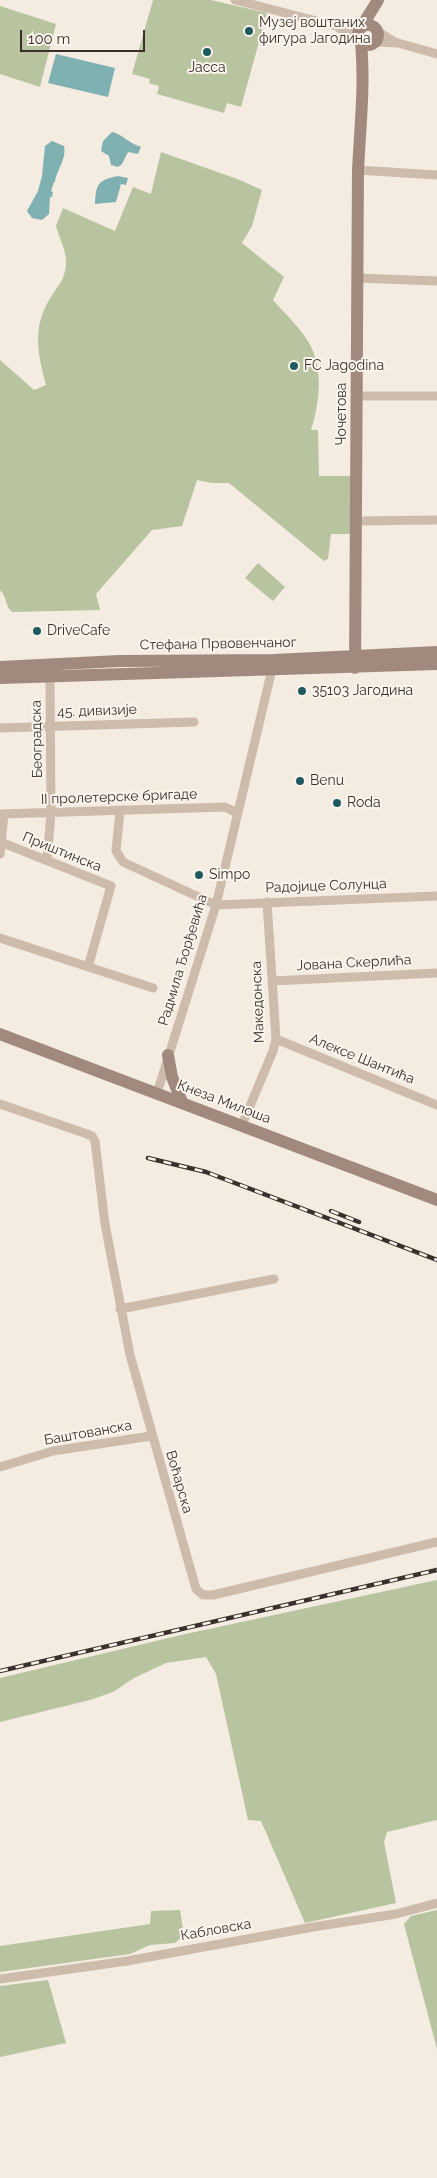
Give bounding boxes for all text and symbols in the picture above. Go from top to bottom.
place label: Музеј воштаних фигура Јагодина [259,15,371,48]
scale bar [22,20,148,52]
marker: Музеј воштаних фигура Јагодина [243,25,255,37]
text: 100 m [28,30,70,48]
marker: Јасса [201,46,213,58]
place label: Јасса [188,60,226,76]
place label: FC Jagodina [304,358,384,374]
marker: FC Jagodina [288,360,300,372]
street label: Чочетова [334,383,350,445]
place label: DriveCafe [47,623,110,639]
marker: DriveCafe [31,625,43,637]
street label: Стефана Првовенчаног [140,634,296,654]
place label: 35103 Јагодина [312,683,413,699]
marker: 35103 Јагодина [296,685,308,697]
street label: Београдска [28,700,46,778]
street label: 45. дивизије [57,701,137,721]
place label: Benu [310,773,344,789]
marker: Benu [294,775,306,787]
street label: II пролетерске бригаде [40,786,198,808]
place label: Roda [347,795,381,811]
marker: Roda [331,797,343,809]
street label: Приштинска [20,829,104,875]
place label: Simpo [209,867,250,883]
marker: Simpo [193,869,205,881]
street label: Радојице Солунца [265,875,387,897]
street label: Радмила Ђорђевића [155,892,211,1028]
street label: Јована Скерлића [296,952,412,974]
street label: Македонска [248,961,268,1043]
street label: Алексе Шантића [307,1030,417,1088]
street label: Кнеза Милоша [175,1076,273,1128]
street label: Баштованска [43,1417,133,1449]
street label: Воћарска [162,1449,196,1515]
street label: Кабловска [179,1916,253,1944]

